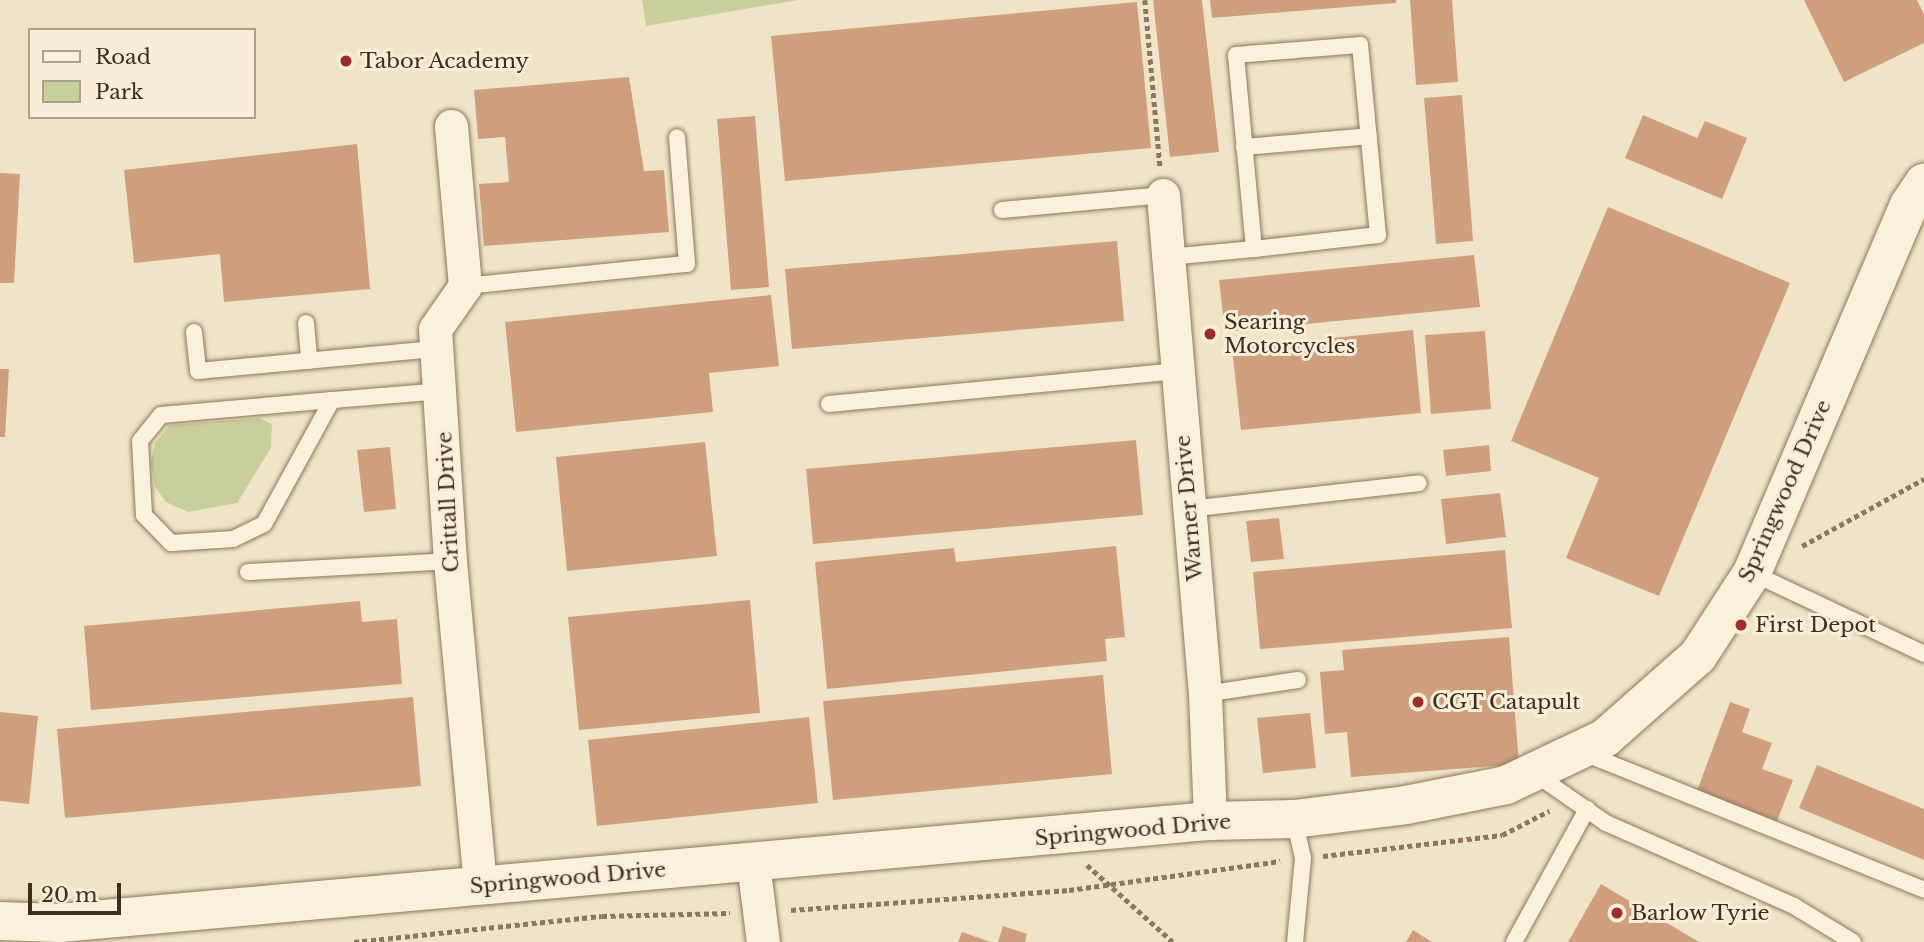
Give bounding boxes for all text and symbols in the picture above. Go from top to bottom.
legend [28,28,256,119]
text: Road [95,44,151,70]
place label: Tabor Academy [360,48,530,74]
marker: Tabor Academy [338,53,354,69]
text: Park [95,79,144,105]
place label: Searing Motorcycles [1224,309,1355,359]
marker: Searing Motorcycles [1202,326,1218,342]
street label: Springwood Drive [1733,396,1837,586]
street label: Crittall Drive [432,431,464,573]
street label: Warner Drive [1170,434,1208,582]
place label: First Depot [1755,612,1876,638]
marker: First Depot [1733,617,1749,633]
place label: CGT Catapult [1432,689,1581,715]
marker: CGT Catapult [1410,694,1426,710]
street label: Springwood Drive [1034,809,1232,851]
street label: Springwood Drive [469,857,667,899]
scale bar [32,869,124,913]
text: 20 m [41,882,98,908]
place label: Barlow Tyrie [1631,900,1771,926]
marker: Barlow Tyrie [1609,905,1625,921]

